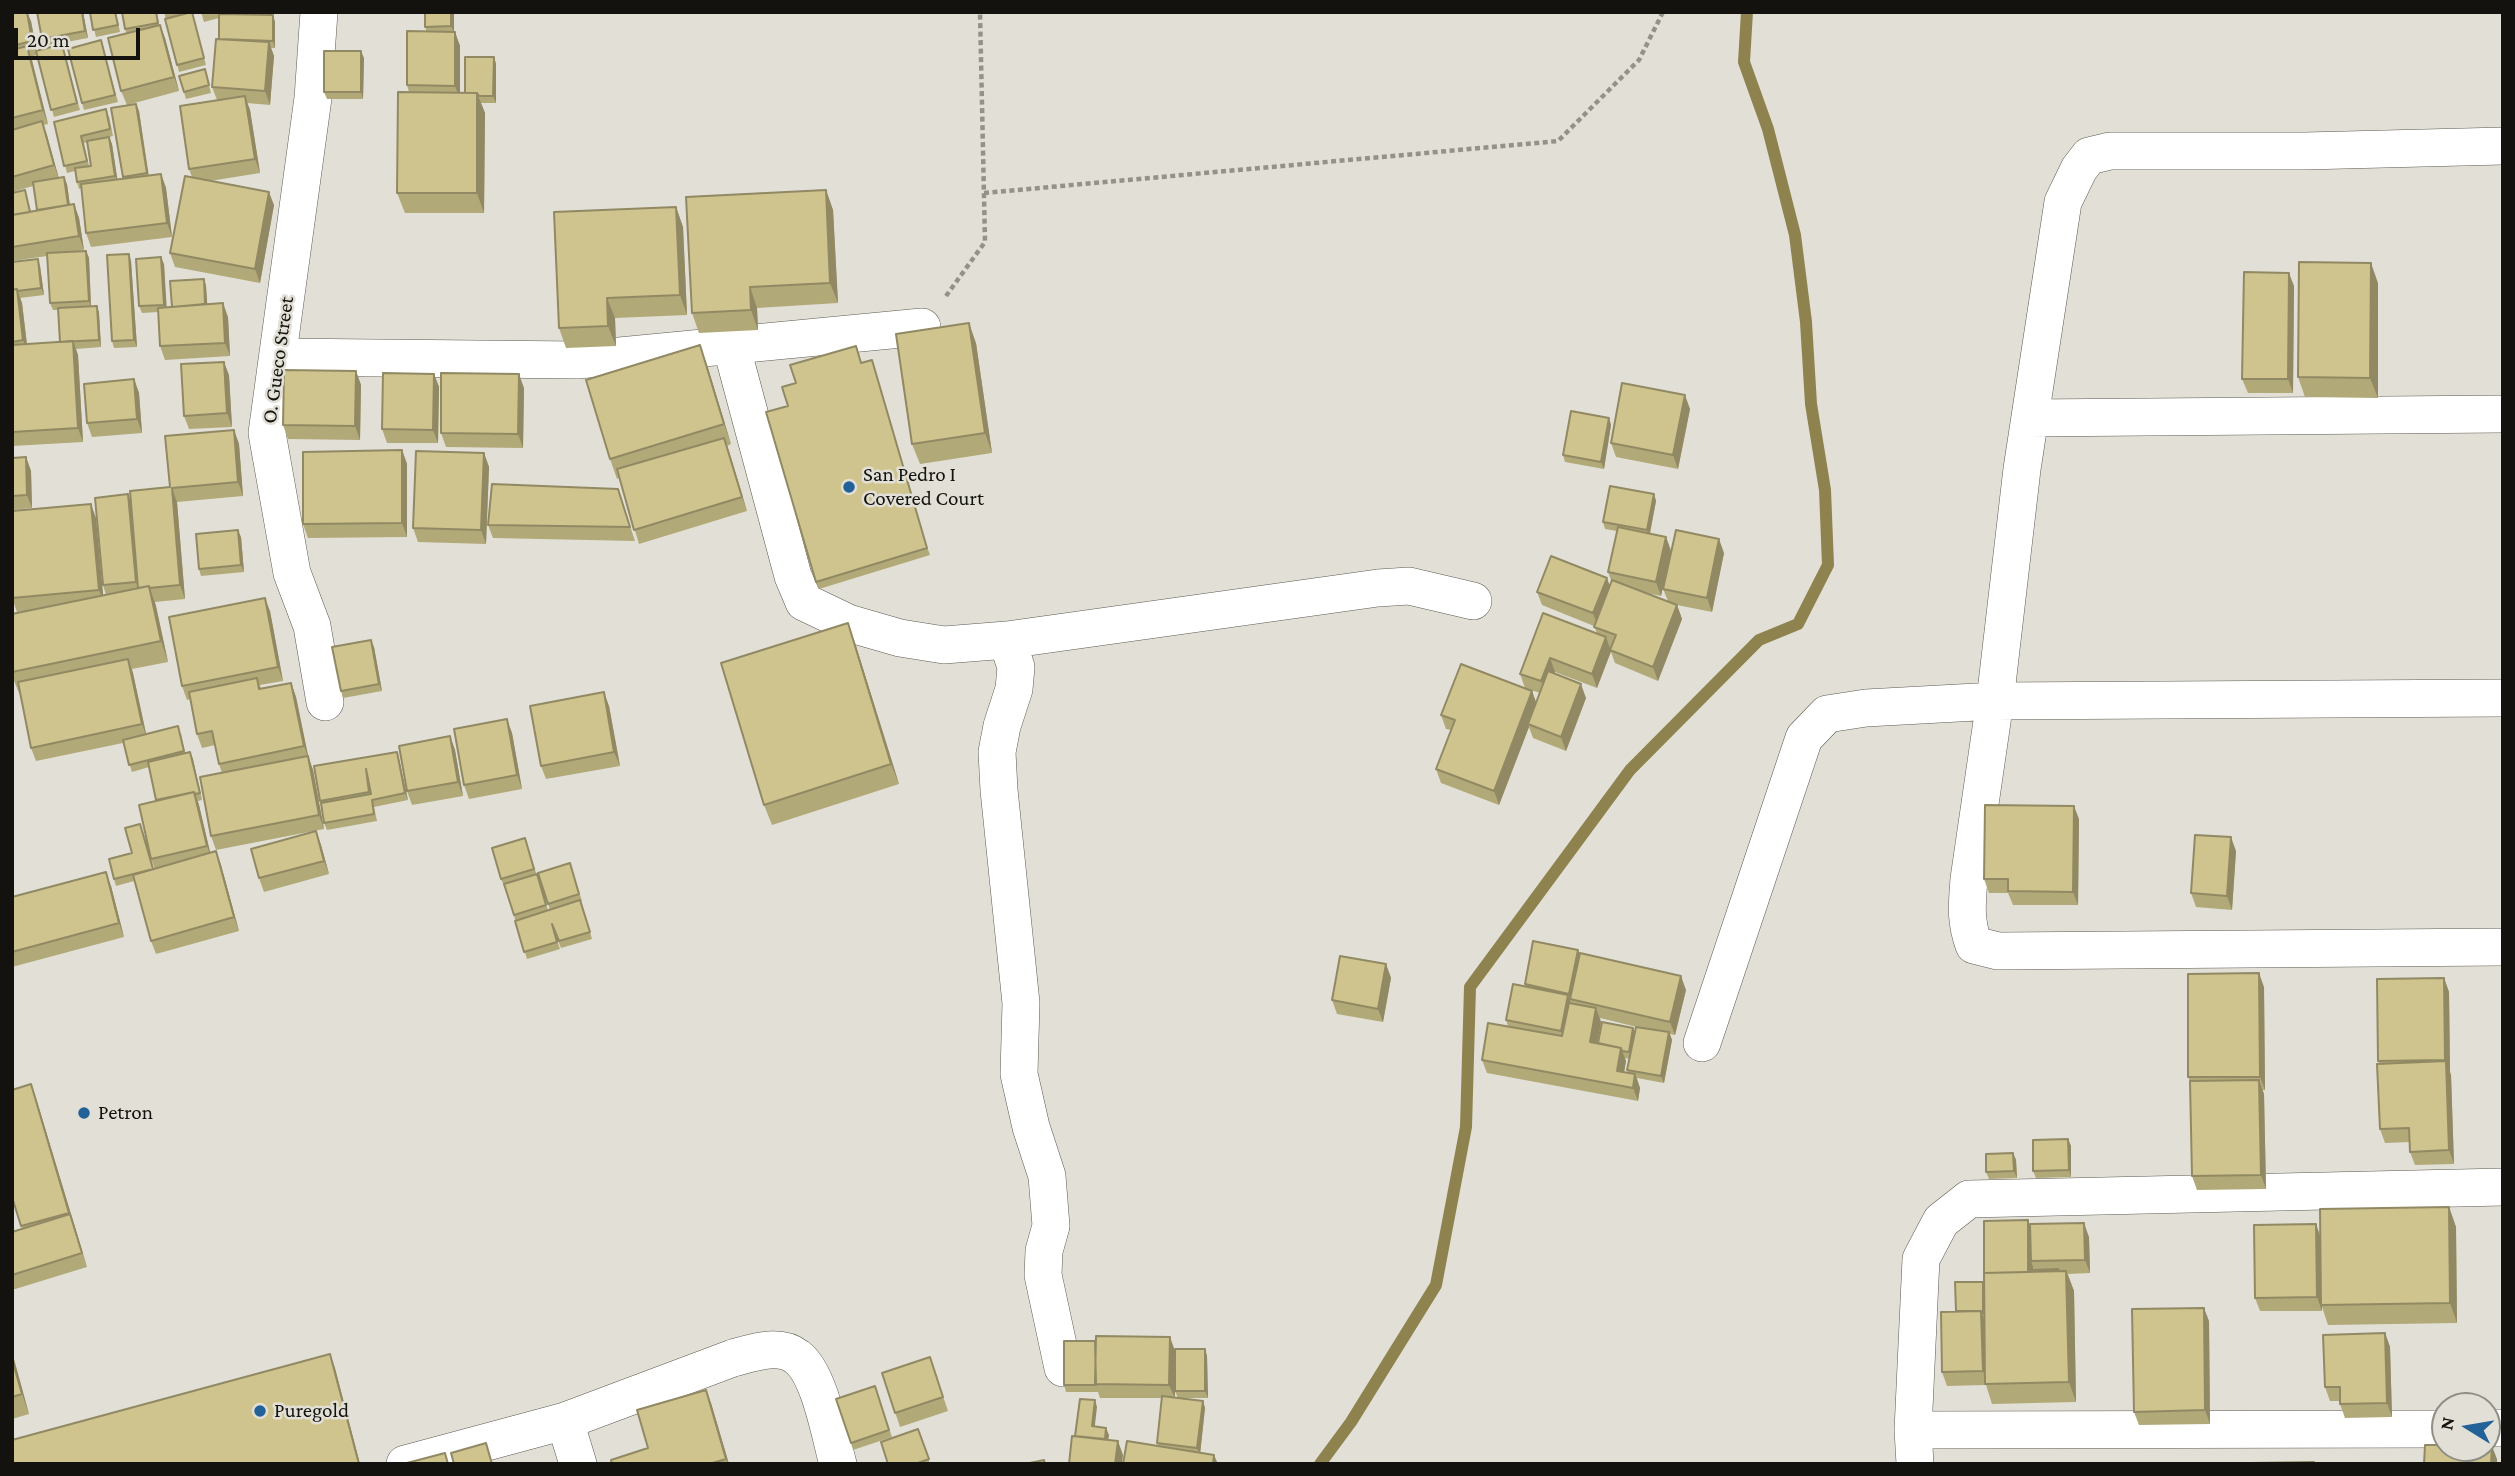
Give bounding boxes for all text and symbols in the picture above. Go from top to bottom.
scale bar [18,14,144,58]
text: 20 m [27,28,70,52]
street label: O. Gueco Street [257,295,299,425]
place label: San Pedro I Covered Court [863,462,984,512]
marker: San Pedro I Covered Court [841,479,857,495]
place label: Petron [98,1100,153,1126]
marker: Petron [76,1105,92,1121]
north arrow [2431,1392,2501,1462]
place label: Puregold [274,1398,349,1424]
marker: Puregold [252,1403,268,1419]
text: N [2435,1415,2458,1432]

